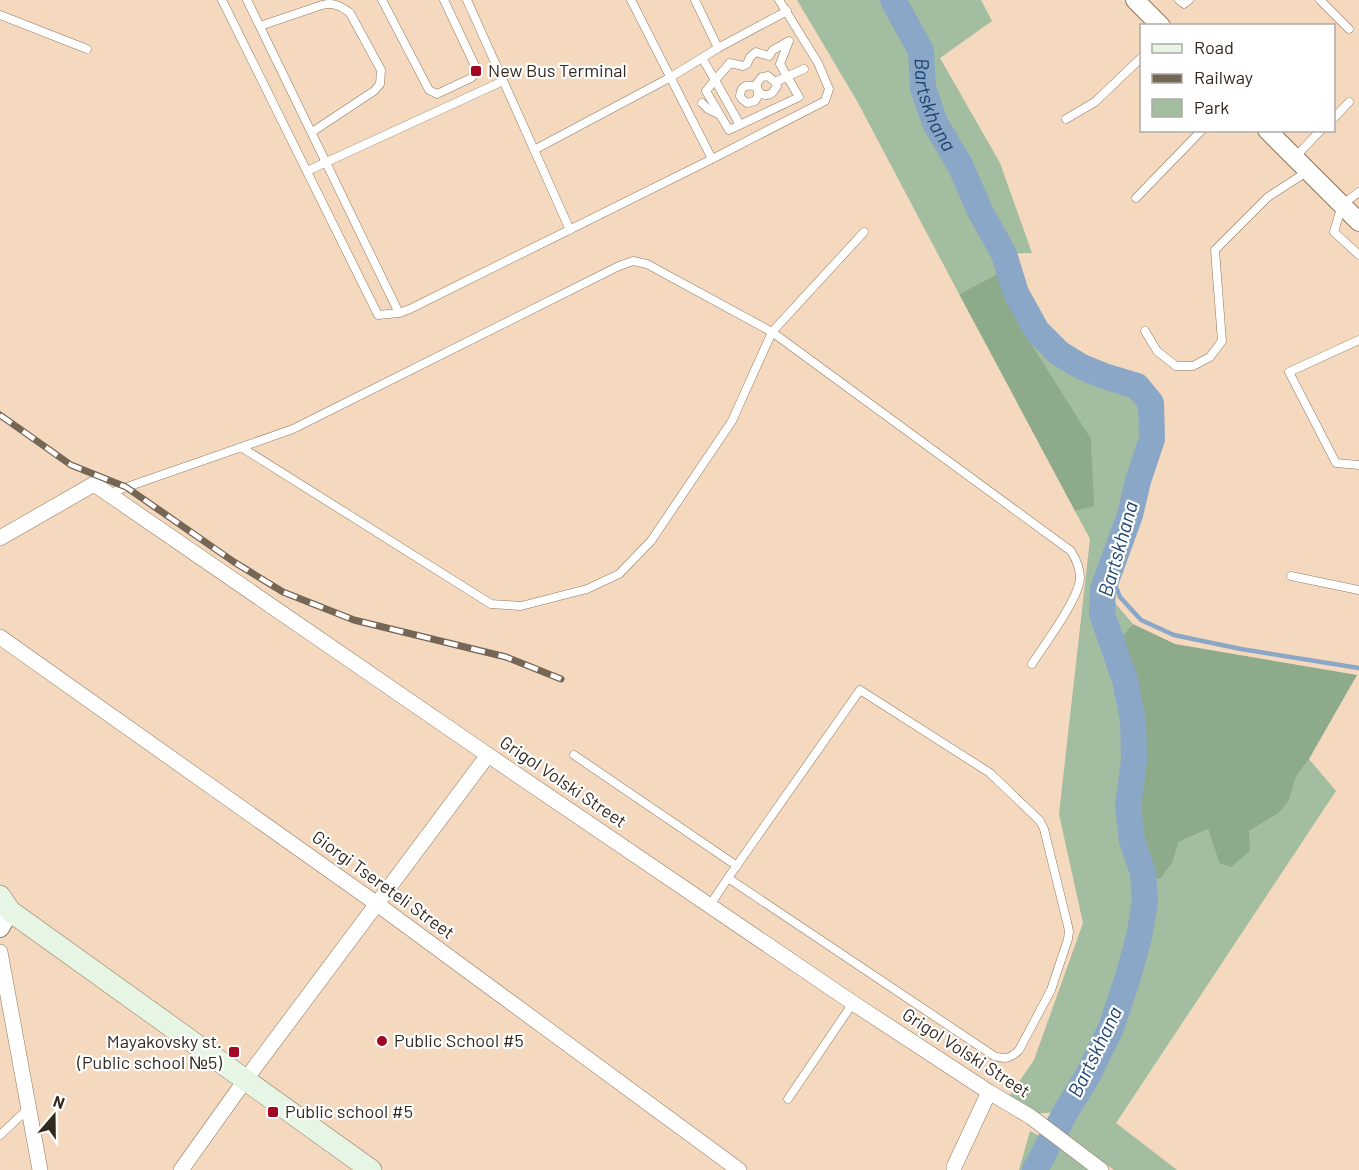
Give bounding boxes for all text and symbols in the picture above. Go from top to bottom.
legend [1140,24,1335,132]
text: Road [1194,36,1234,58]
water label: Bartskhana [910,57,962,155]
place label: New Bus Terminal [488,59,627,81]
marker: New Bus Terminal [469,64,483,78]
text: Railway [1194,66,1253,88]
text: Park [1194,96,1229,118]
water label: Bartskhana [1092,498,1142,599]
street label: Grigol Volski Street [496,731,631,832]
street label: Giorgi Tsereteli Street [308,825,459,943]
water label: Bartskhana [1062,1002,1126,1101]
street label: Grigol Volski Street [898,1003,1035,1102]
place label: Public School #5 [394,1029,524,1051]
place label: Mayakovsky st. (Public school №5) [76,1030,222,1073]
marker: Public School #5 [375,1034,389,1048]
marker: Mayakovsky st. (Public school №5) [227,1045,241,1059]
north arrow [24,1086,84,1146]
text: N [51,1091,68,1112]
place label: Public school #5 [285,1100,413,1122]
marker: Public school #5 [266,1105,280,1119]

